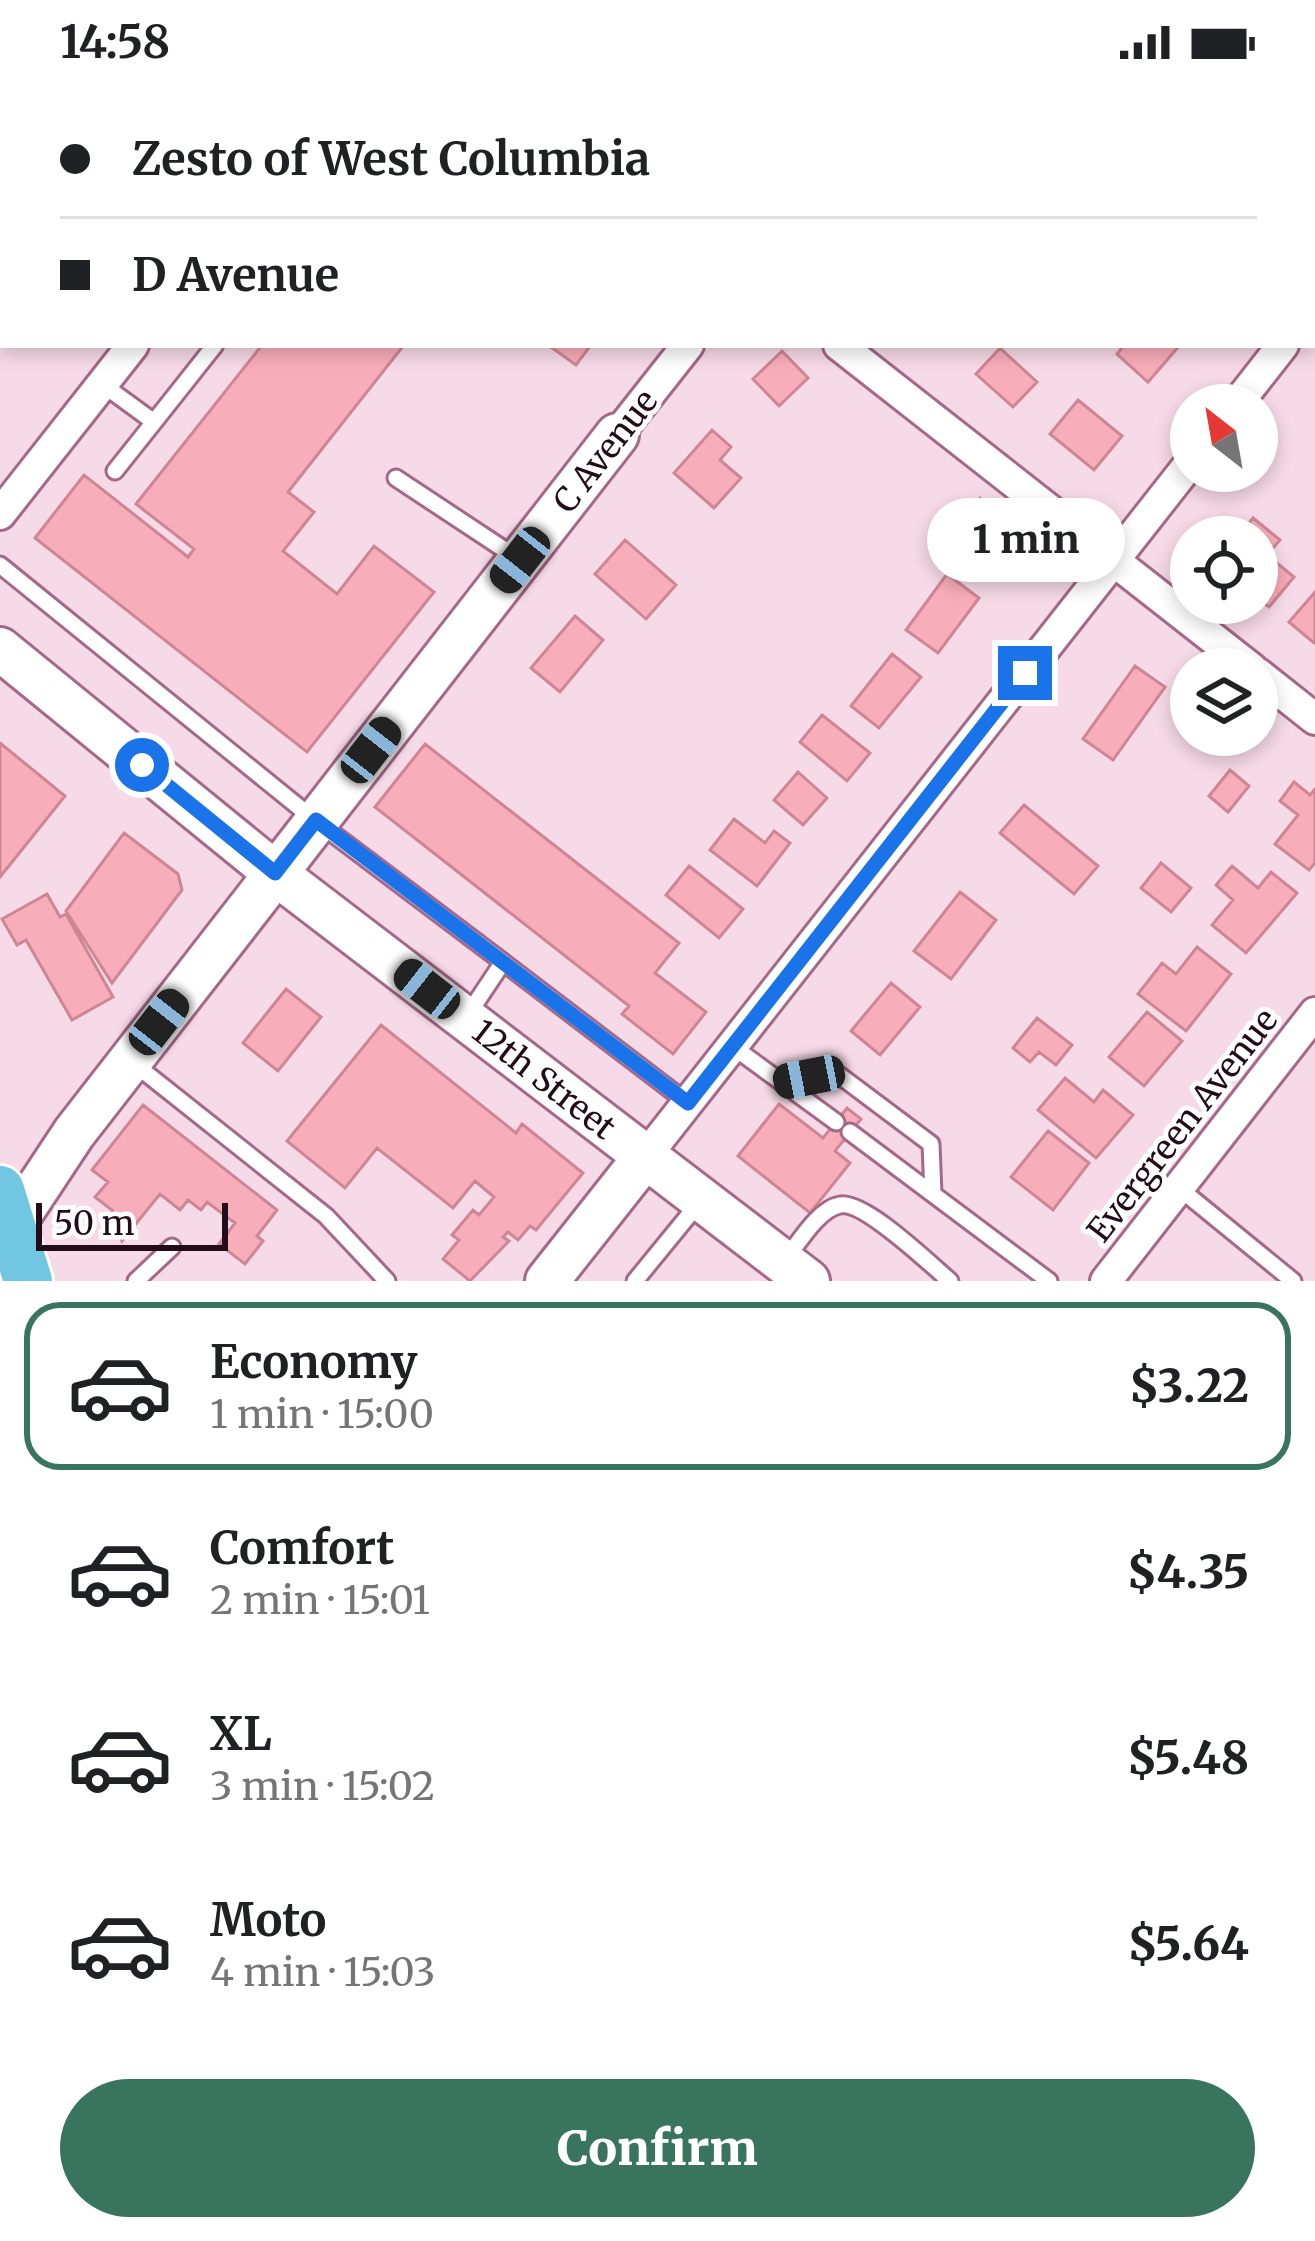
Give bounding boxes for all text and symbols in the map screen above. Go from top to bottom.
text: 14:58 [60,14,170,70]
text: Zesto of West Columbia [132,131,650,187]
text: D Avenue [132,247,339,303]
street label: C Avenue [545,381,666,521]
north arrow [1170,384,1278,492]
map controls [1170,384,1278,756]
callout: 1 min [926,499,1124,583]
text: 1 min [973,515,1079,564]
button: locate [1170,516,1278,624]
car [484,521,556,599]
route end [998,646,1052,700]
button: layers [1170,648,1278,756]
car [335,711,407,789]
route start [115,738,169,792]
car [388,953,466,1025]
car [123,983,195,1061]
street label: Evergreen Avenue [1079,1001,1286,1250]
street label: 12th Street [464,1011,624,1148]
car [770,1052,848,1102]
scale bar [36,1197,228,1250]
text: 50 m [54,1203,135,1244]
icon: car [66,1332,174,1440]
text: Economy [210,1334,418,1390]
text: $3.22 [1129,1358,1249,1414]
text: 1 min · 15:00 [210,1390,434,1439]
icon: car [66,1518,174,1626]
text: Comfort [210,1520,394,1576]
text: $4.35 [1127,1544,1249,1600]
text: 2 min · 15:01 [210,1576,430,1625]
icon: car [66,1704,174,1812]
text: XL [210,1706,272,1762]
text: $5.48 [1127,1730,1249,1786]
text: 3 min · 15:02 [210,1762,435,1811]
icon: car [66,1890,174,1998]
text: Moto [210,1892,326,1948]
text: $5.64 [1127,1916,1249,1972]
text: 4 min · 15:03 [210,1948,435,1997]
button: Confirm [60,2079,1255,2217]

